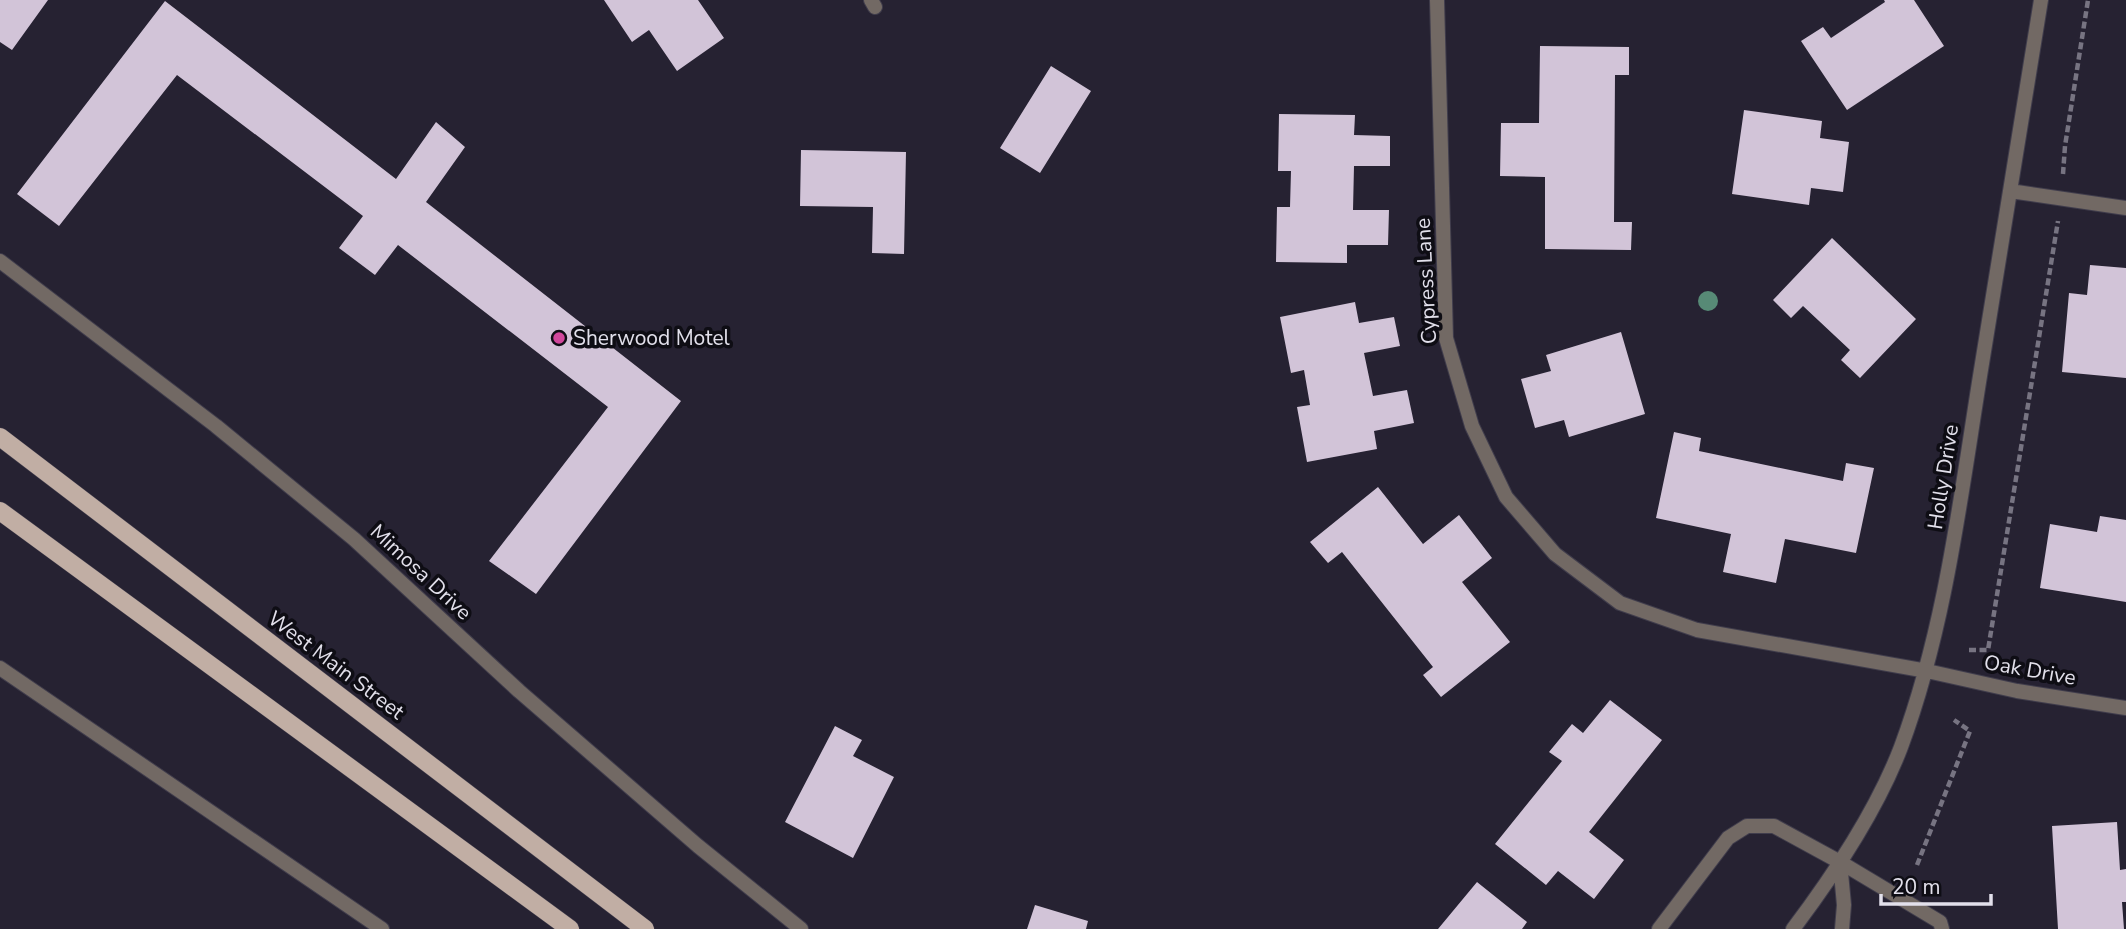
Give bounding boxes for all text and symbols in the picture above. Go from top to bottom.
street label: Cypress Lane [1409,217,1443,345]
place label: Sherwood Motel [573,324,731,352]
marker: Sherwood Motel [551,330,567,346]
street label: Holly Drive [1921,423,1965,531]
street label: Mimosa Drive [364,518,478,626]
street label: West Main Street [262,604,411,726]
street label: Oak Drive [1982,648,2078,692]
scale bar [1881,862,1991,906]
text: 20 m [1892,873,1941,901]

